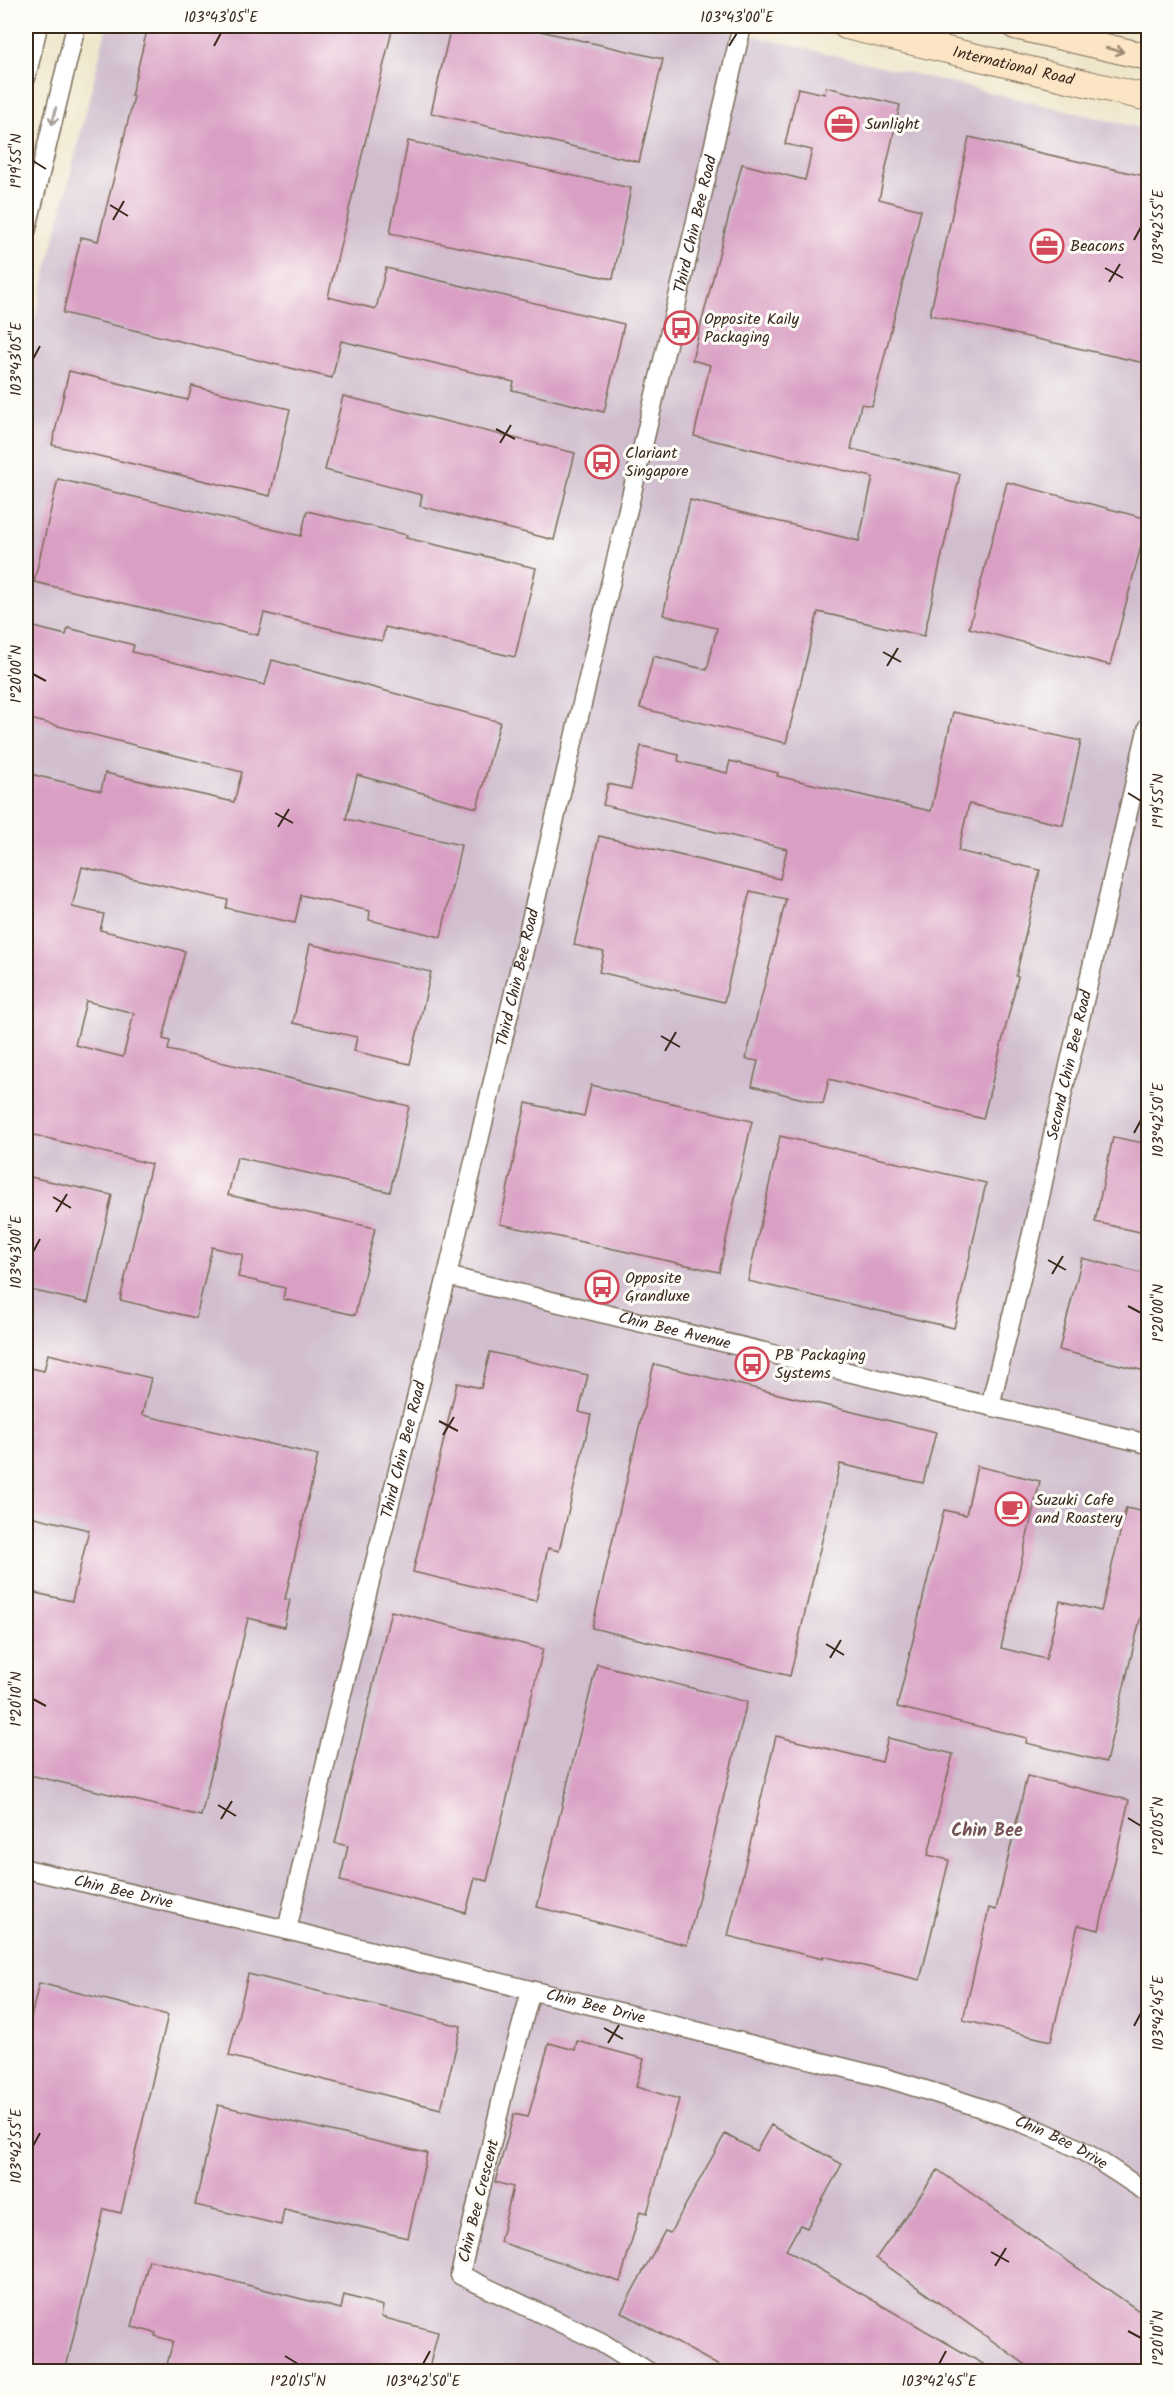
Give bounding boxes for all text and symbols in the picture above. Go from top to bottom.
text: 103°43'05"E [184,6,259,30]
text: 103°43'00"E [700,6,775,30]
street label: International Road [950,39,1078,93]
one-way arrow [1106,44,1125,56]
one-way arrow [47,106,59,125]
office icon: Sunlight [824,106,860,142]
place label: Sunlight [865,112,921,137]
text: 1°19'55"N [5,133,29,189]
street label: Third Chin Bee Road [667,152,724,296]
text: 103°42'55"E [1147,188,1171,264]
office icon: Beacons [1029,228,1065,264]
place label: Beacons [1070,234,1125,259]
place label: Opposite Kaily Packaging [704,307,799,350]
bus stop icon: Opposite Kaily Packaging [663,310,699,346]
text: 103°43'05"E [5,321,29,396]
place label: Clariant Singapore [625,441,688,484]
bus stop icon: Clariant Singapore [584,444,620,480]
text: 1°20'00"N [5,645,29,703]
text: 1°19'55"N [1147,773,1171,829]
street label: Third Chin Bee Road [489,905,546,1049]
street label: Second Chin Bee Road [1040,987,1099,1142]
text: 103°42'50"E [1147,1082,1171,1157]
text: 103°43'00"E [5,1214,29,1289]
place label: Opposite Grandluxe [625,1266,690,1309]
bus stop icon: Opposite Grandluxe [584,1269,620,1305]
text: 1°20'00"N [1147,1284,1171,1342]
street label: Chin Bee Avenue [616,1305,733,1356]
place label: PB Packaging Systems [775,1343,866,1386]
bus stop icon: PB Packaging Systems [734,1346,770,1382]
street label: Third Chin Bee Road [374,1378,433,1521]
place label: Suzuki Cafe and Roastery [1035,1488,1123,1531]
cafe icon: Suzuki Cafe and Roastery [994,1491,1030,1527]
text: 1°20'10"N [5,1671,29,1727]
text: 1°20'05"N [1147,1797,1171,1855]
district label: Chin Bee [951,1817,1023,1846]
street label: Chin Bee Drive [71,1868,176,1915]
text: 103°42'45"E [1147,1974,1171,2051]
street label: Chin Bee Drive [543,1982,648,2031]
text: 103°42'55"E [5,2107,29,2183]
street label: Chin Bee Drive [1011,2109,1113,2176]
street label: Chin Bee Crescent [452,2136,507,2265]
text: 1°20'10"N [1147,2310,1171,2366]
text: 1°20'15"N [270,2370,326,2394]
text: 103°42'50"E [386,2370,461,2394]
text: 103°42'45"E [901,2370,978,2394]

